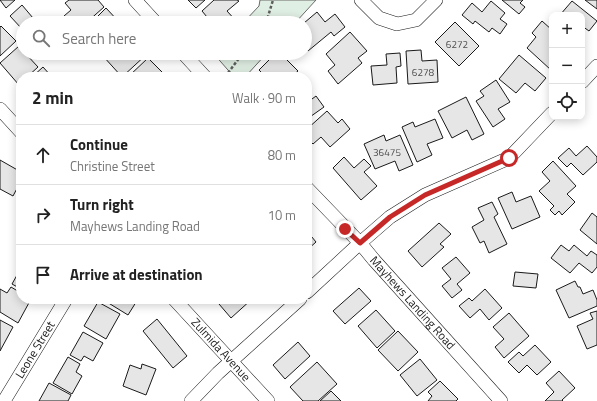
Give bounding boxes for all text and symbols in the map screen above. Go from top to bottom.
map controls [549,12,585,120]
button: + [549,12,585,48]
search box [16,16,312,60]
icon: search [30,27,52,49]
text: Search here [62,27,136,50]
house number: 6272 [446,37,468,52]
button: − [549,48,585,84]
house number: 6278 [412,65,435,80]
button: locate [549,84,585,120]
text: 2 min [32,85,73,111]
text: Walk · 90 m [232,88,296,108]
text: Continue [70,133,128,156]
icon: ahead [32,144,54,166]
text: 80 m [268,145,296,165]
house number: 36475 [373,145,401,160]
route start [500,149,518,167]
text: Christine Street [70,156,155,176]
text: Turn right [70,193,134,216]
icon: right [32,204,54,226]
text: 10 m [268,205,296,225]
text: Mayhews Landing Road [70,216,200,236]
route end [336,220,354,238]
street label: Mayhews Landing Road [366,251,460,353]
text: Arrive at destination [70,263,203,286]
icon: arrive [32,264,54,286]
street label: Zulmida Avenue [187,313,255,386]
street label: Leone Street [10,316,60,382]

